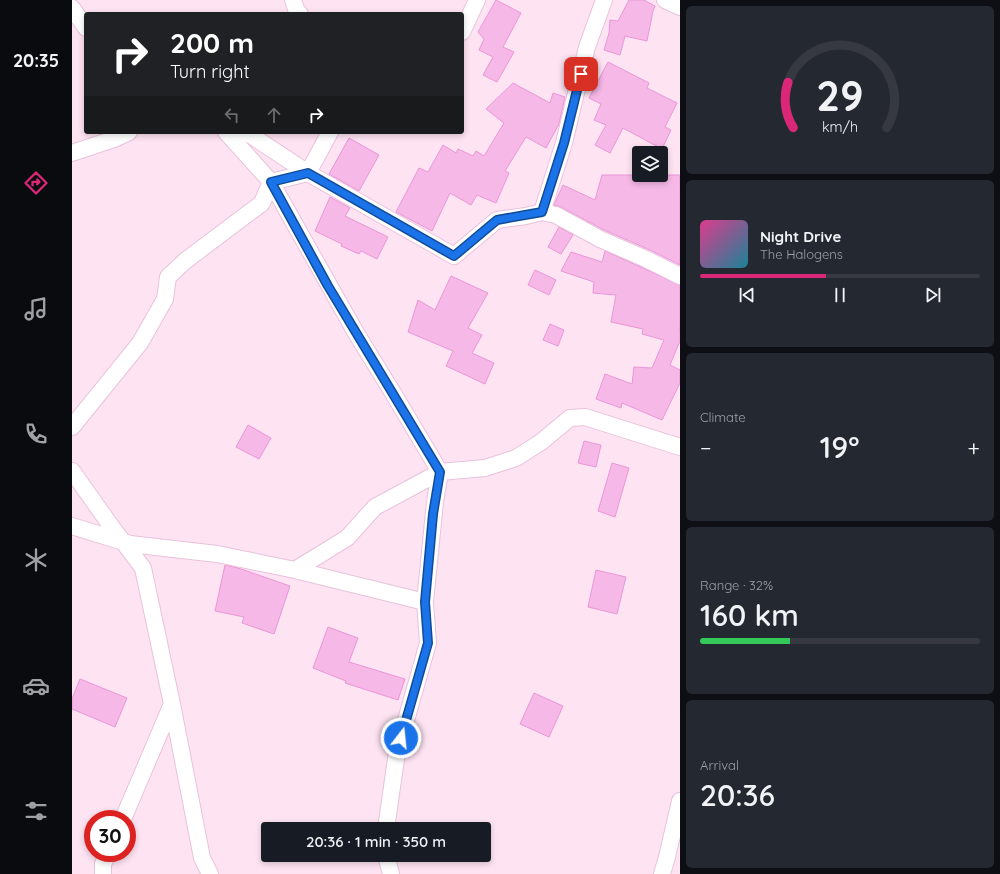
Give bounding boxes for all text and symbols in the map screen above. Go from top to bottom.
text: 200 m [170,25,254,60]
icon: right [104,28,156,80]
text: 20:35 [13,49,59,72]
pin [564,57,598,91]
text: Turn right [170,60,250,83]
icon: arrive [570,63,592,85]
text: 29 [816,69,864,121]
icon: left [221,104,243,126]
icon: ahead [263,104,285,126]
icon: right [305,104,327,126]
text: km/h [822,117,858,135]
map controls [632,146,668,182]
button: layers [632,146,668,182]
icon: directions [22,169,50,197]
text: Night Drive [760,227,841,246]
text: The Halogens [760,246,843,262]
icon: previous [736,284,758,306]
icon: pause [829,284,851,306]
icon: next [922,284,944,306]
icon: music [22,295,50,323]
text: Climate [700,409,746,425]
icon: phone [22,420,50,448]
text: 19° [820,428,859,466]
text: − [700,434,711,462]
text: + [968,434,980,462]
icon: climate [22,546,50,574]
text: Range · 32% [700,577,773,593]
text: 160 km [700,596,799,634]
icon: car [22,672,50,700]
position arrow [380,717,422,759]
text: Arrival [700,757,739,773]
text: 20:36 [700,776,775,814]
icon: filters [22,797,50,825]
speed limit sign: 30 [84,810,136,862]
text: 20:36 · 1 min · 350 m [306,832,446,851]

